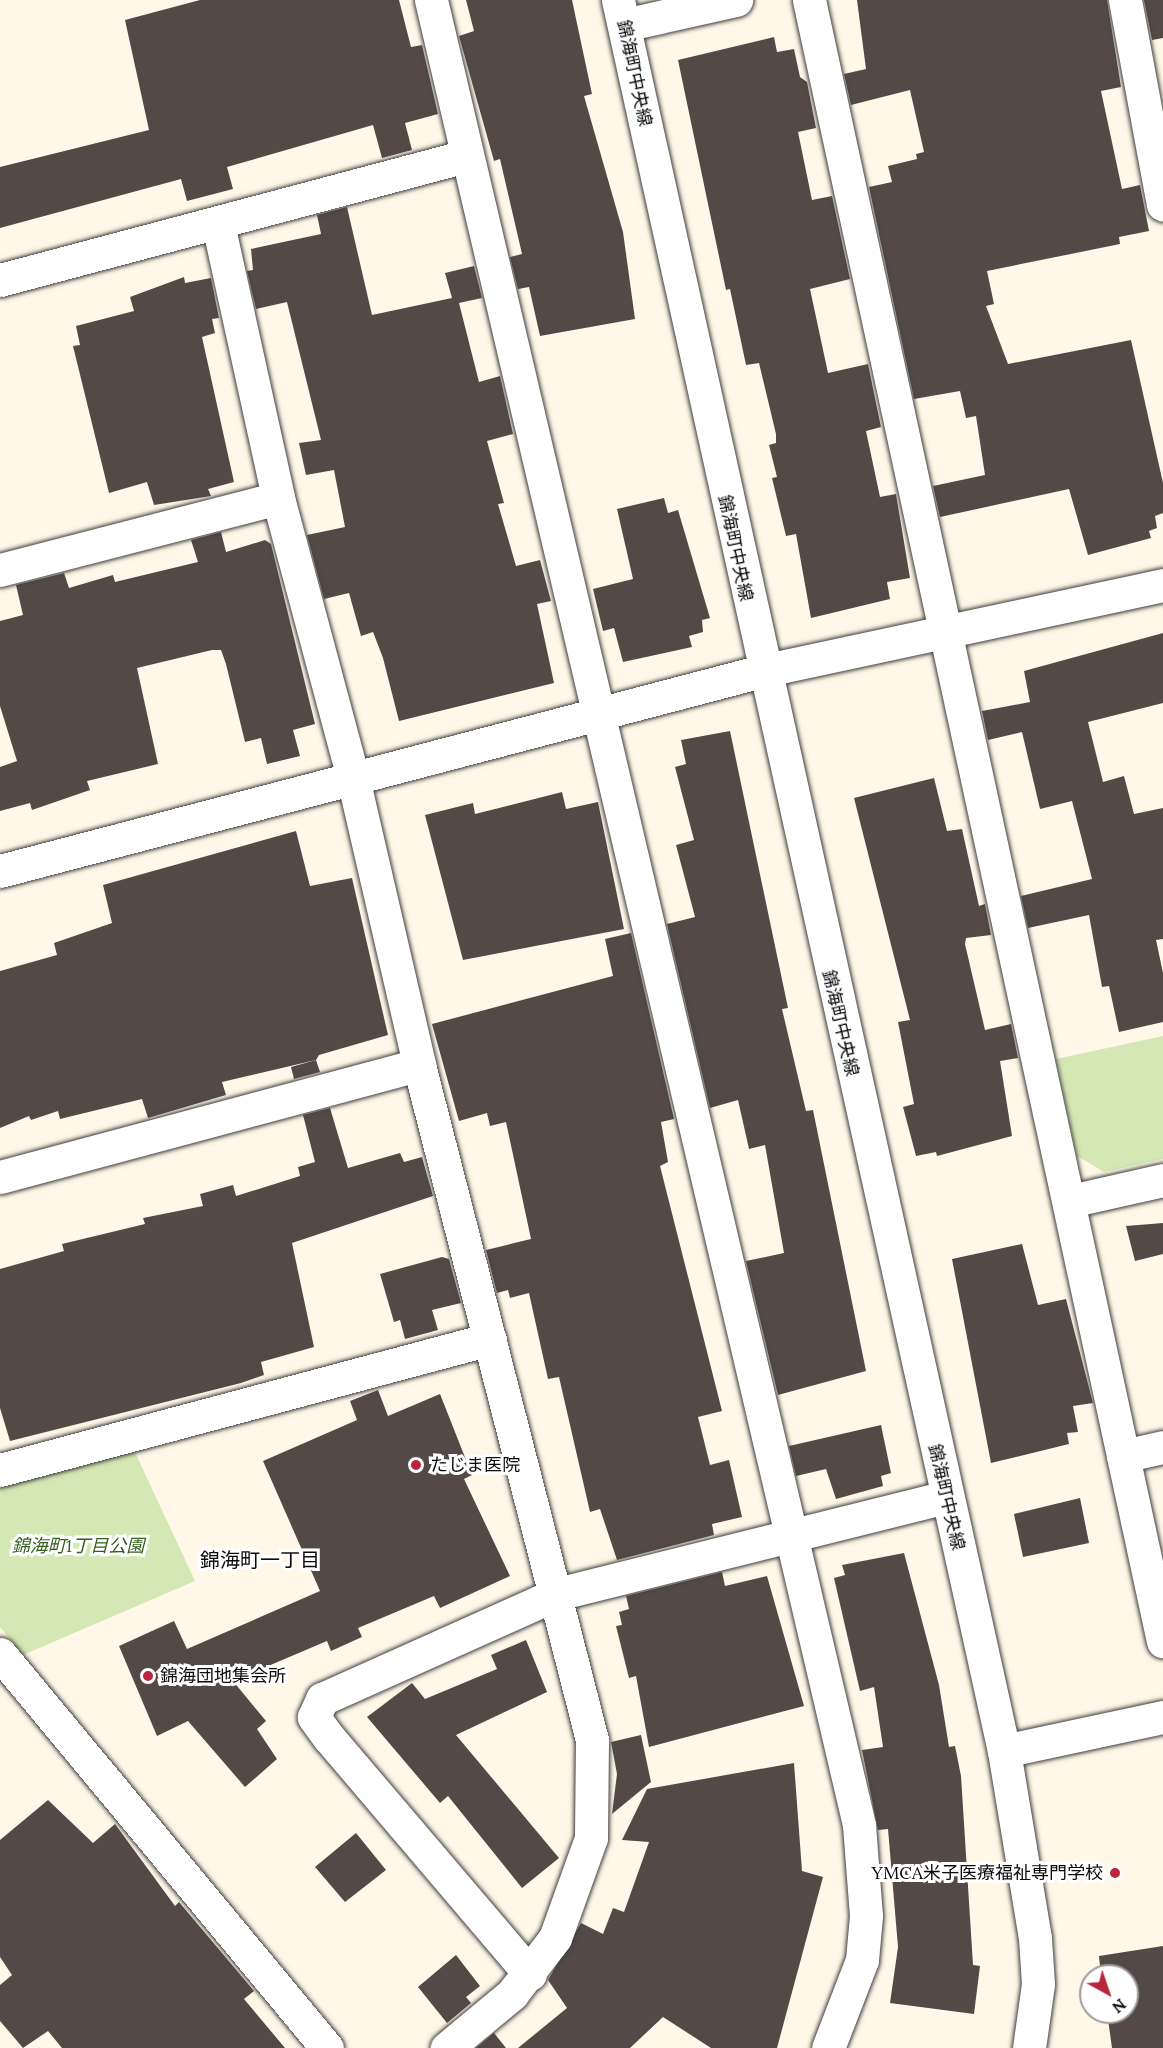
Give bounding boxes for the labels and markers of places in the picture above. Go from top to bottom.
place label: たじま医院 [430,1454,520,1476]
marker: たじま医院 [407,1456,425,1474]
place label: 錦海団地集会所 [160,1665,286,1687]
marker: 錦海団地集会所 [141,1669,155,1683]
place label: YMCA米子医療福祉専門学校 [871,1862,1103,1884]
marker: YMCA米子医療福祉専門学校 [1108,1866,1122,1880]

